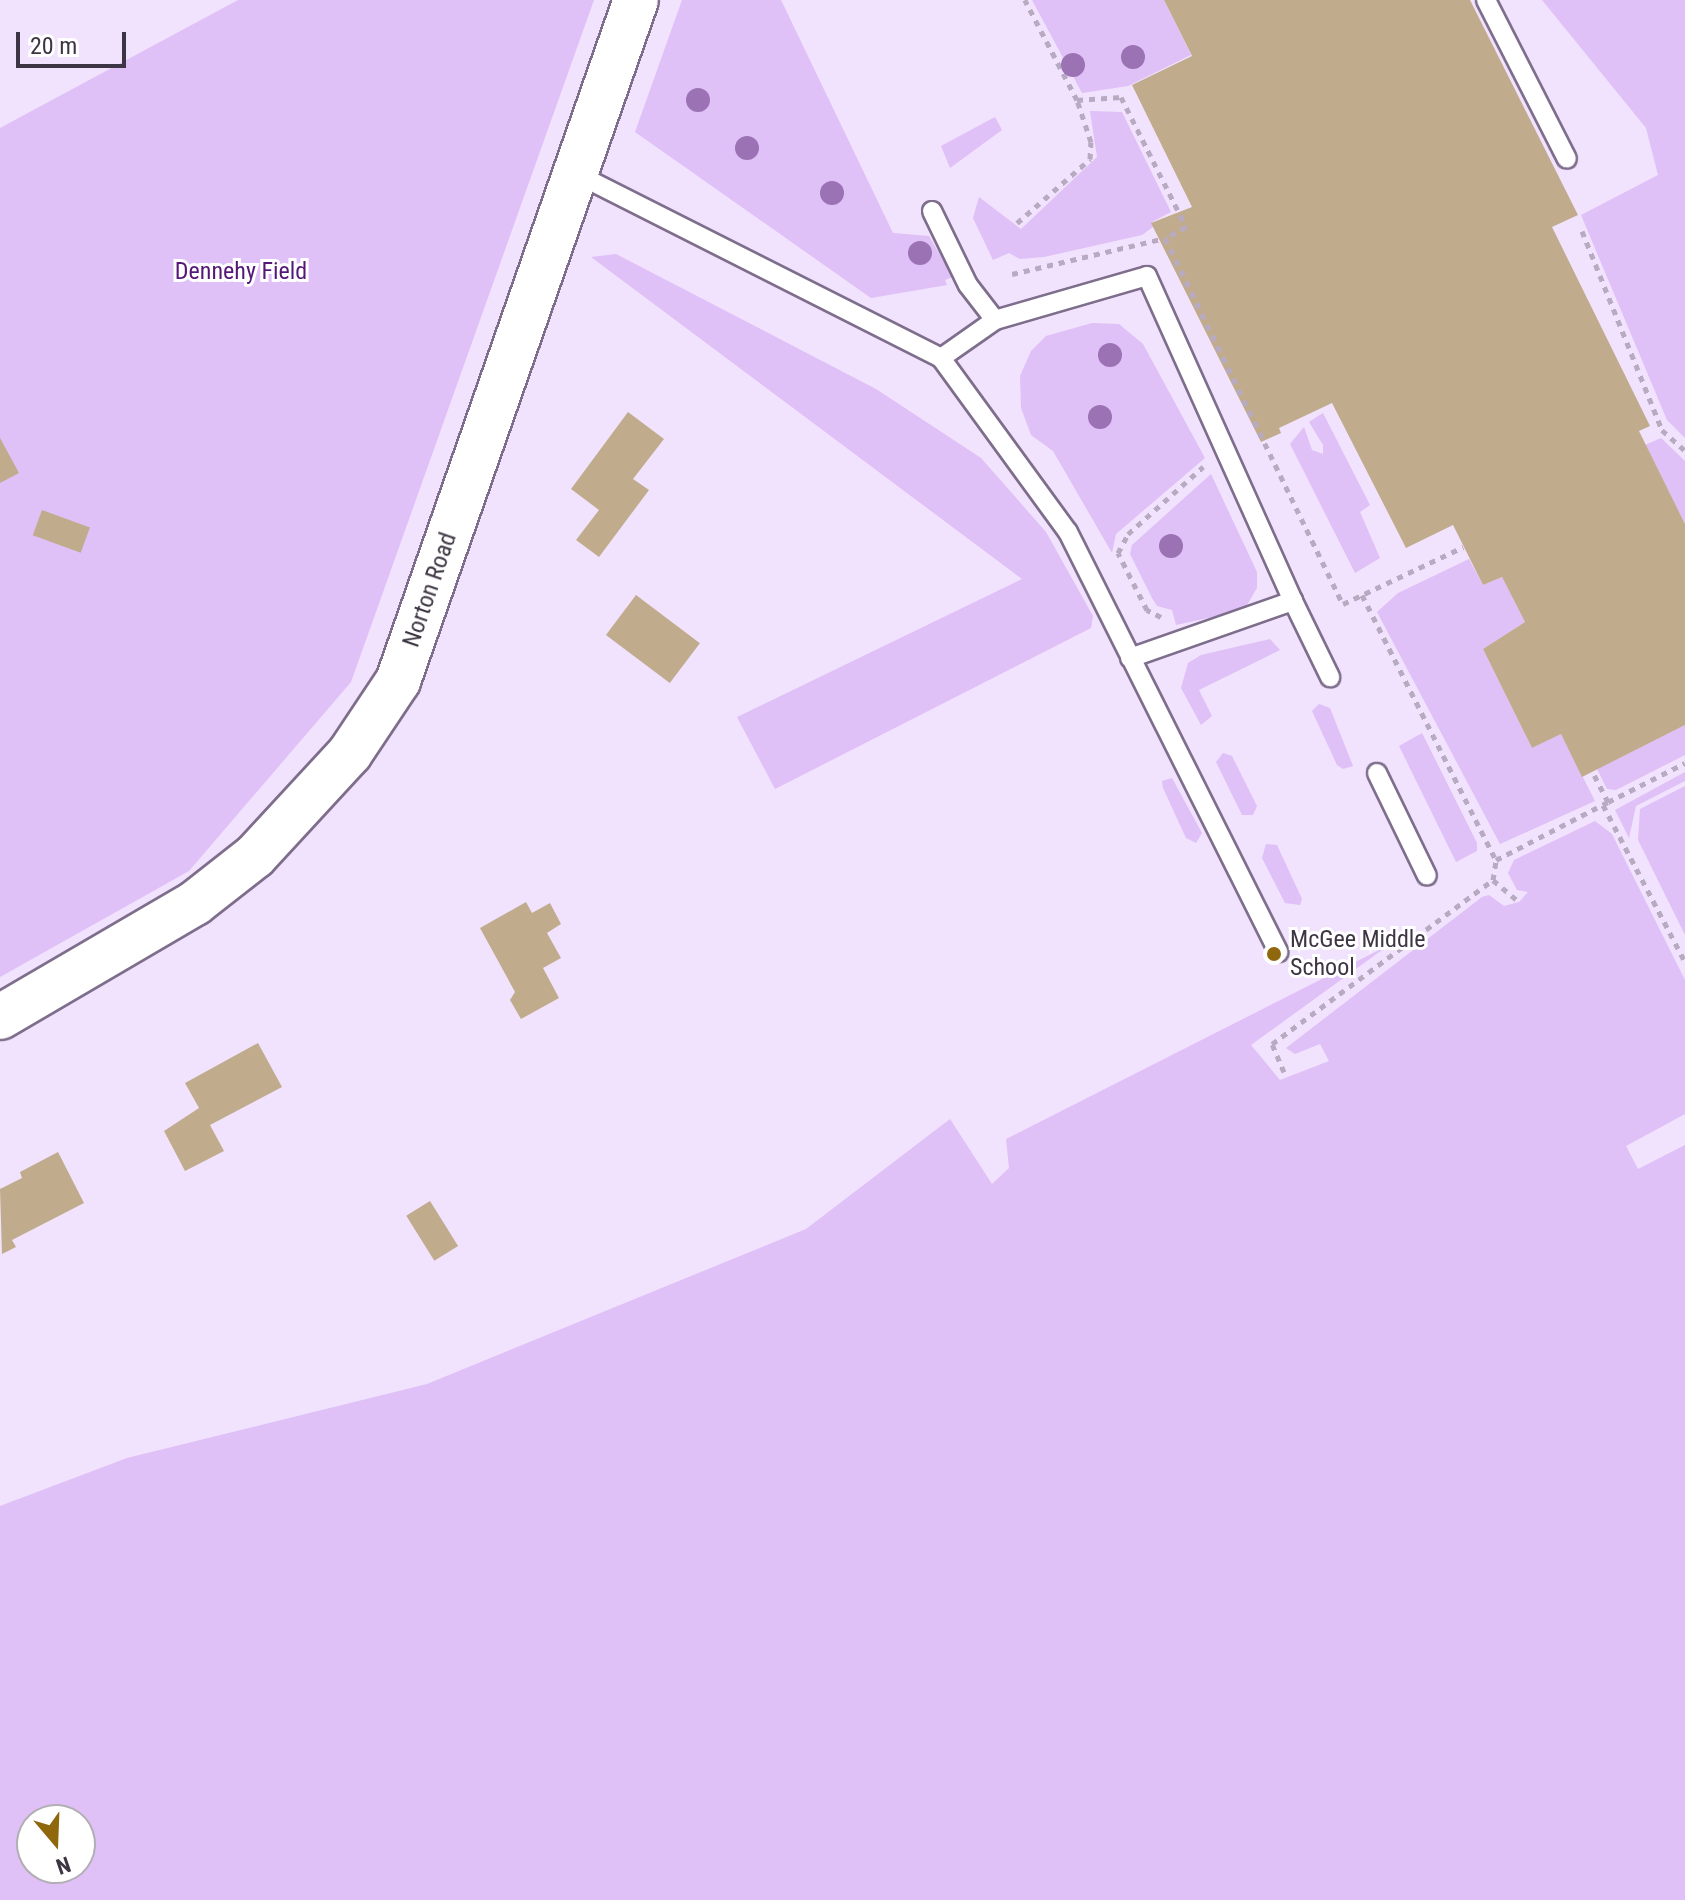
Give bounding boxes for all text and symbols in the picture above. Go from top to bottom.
scale bar [20,16,130,66]
text: 20 m [30,32,77,60]
park label: Dennehy Field [175,258,307,286]
street label: Norton Road [397,529,463,651]
place label: McGee Middle School [1290,926,1426,982]
marker: McGee Middle School [1265,945,1283,963]
north arrow [16,1804,96,1884]
text: N [53,1851,74,1879]

